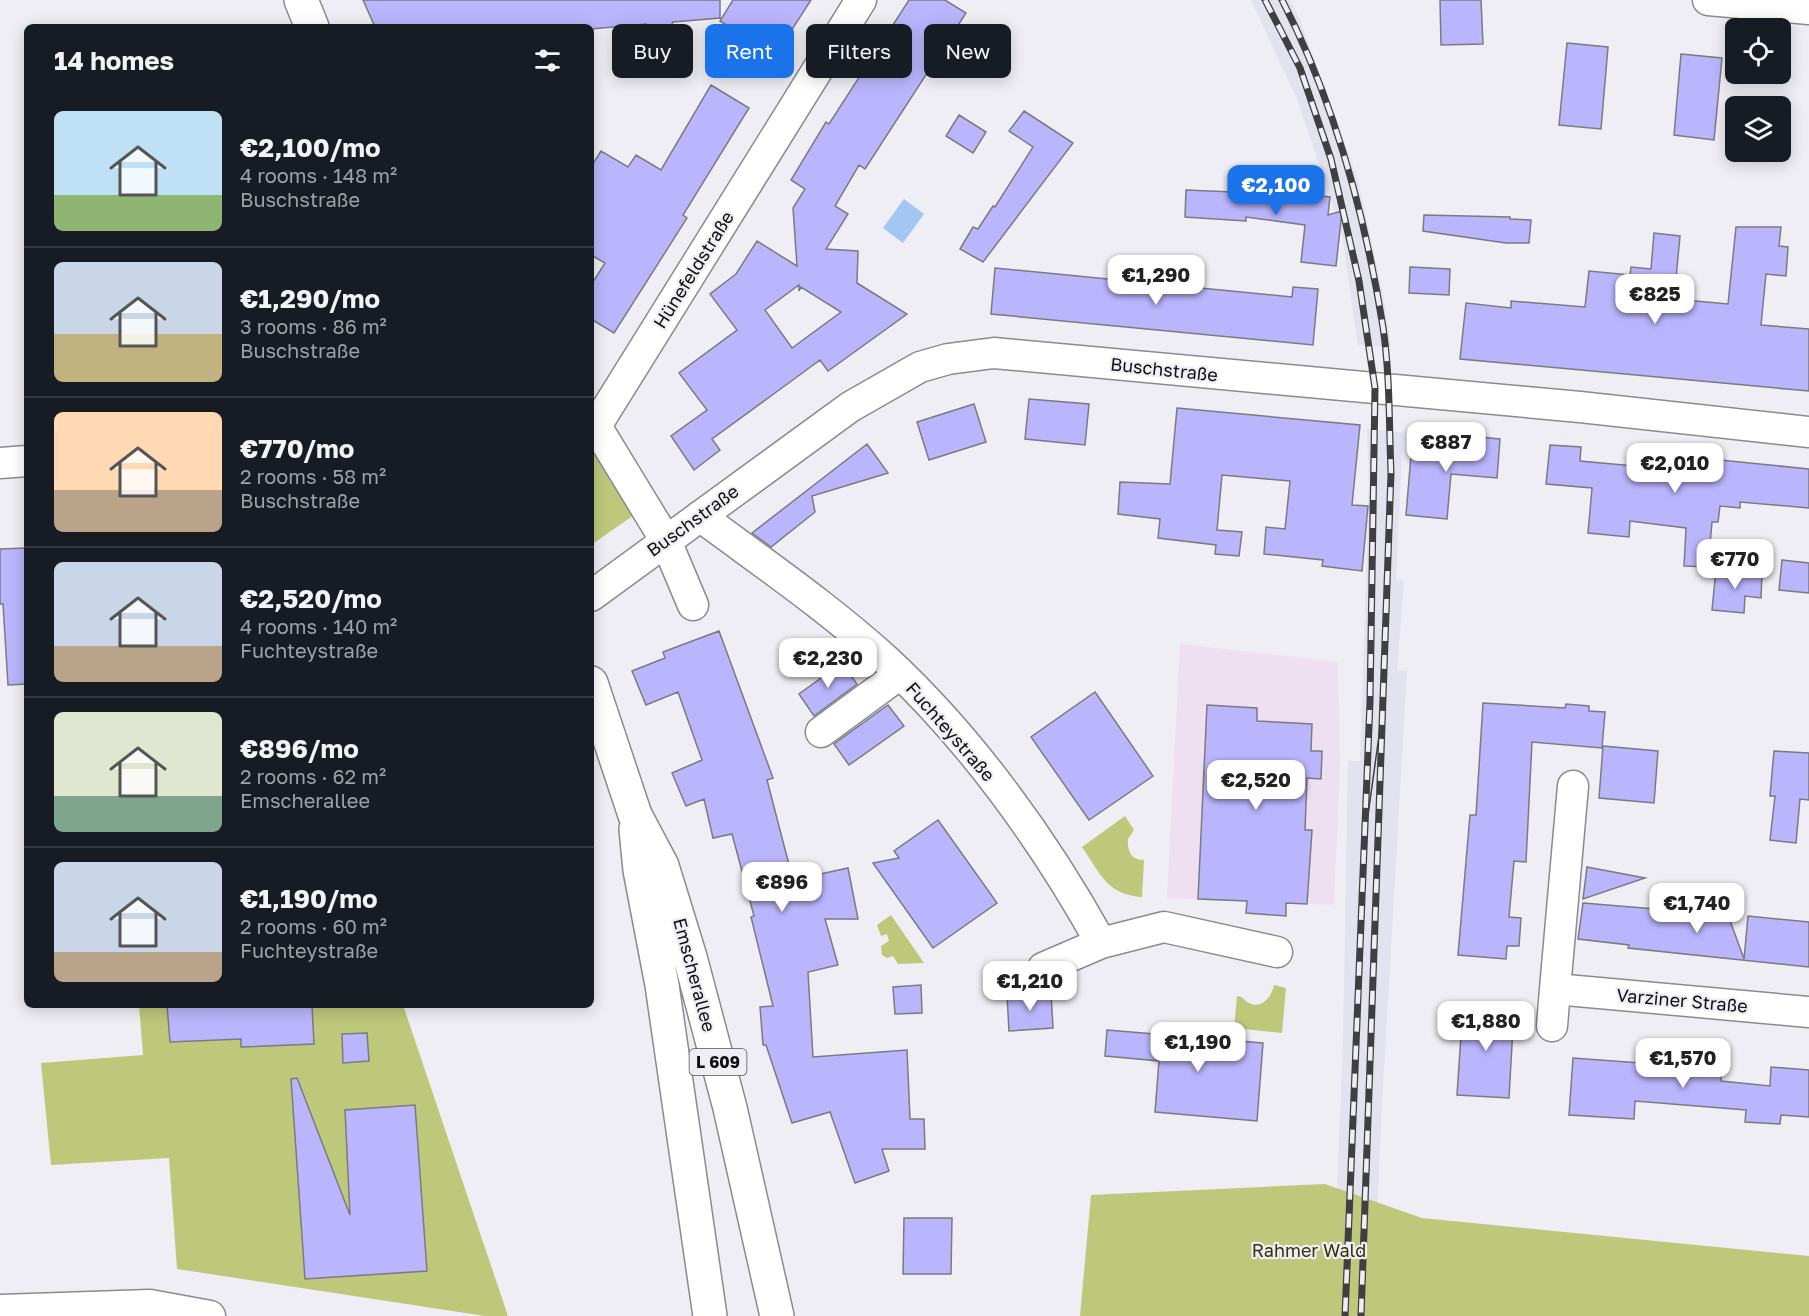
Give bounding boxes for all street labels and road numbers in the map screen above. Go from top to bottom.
street label: Hünefeldstraße [648,207,738,332]
street label: Buschstraße [1109,352,1219,386]
street label: Buschstraße [642,480,743,561]
street label: Fuchteystraße [902,677,1000,785]
street label: Emscherallee [669,915,721,1034]
street label: Varziner Straße [1616,983,1749,1017]
road number: L 609 [690,1049,746,1075]

